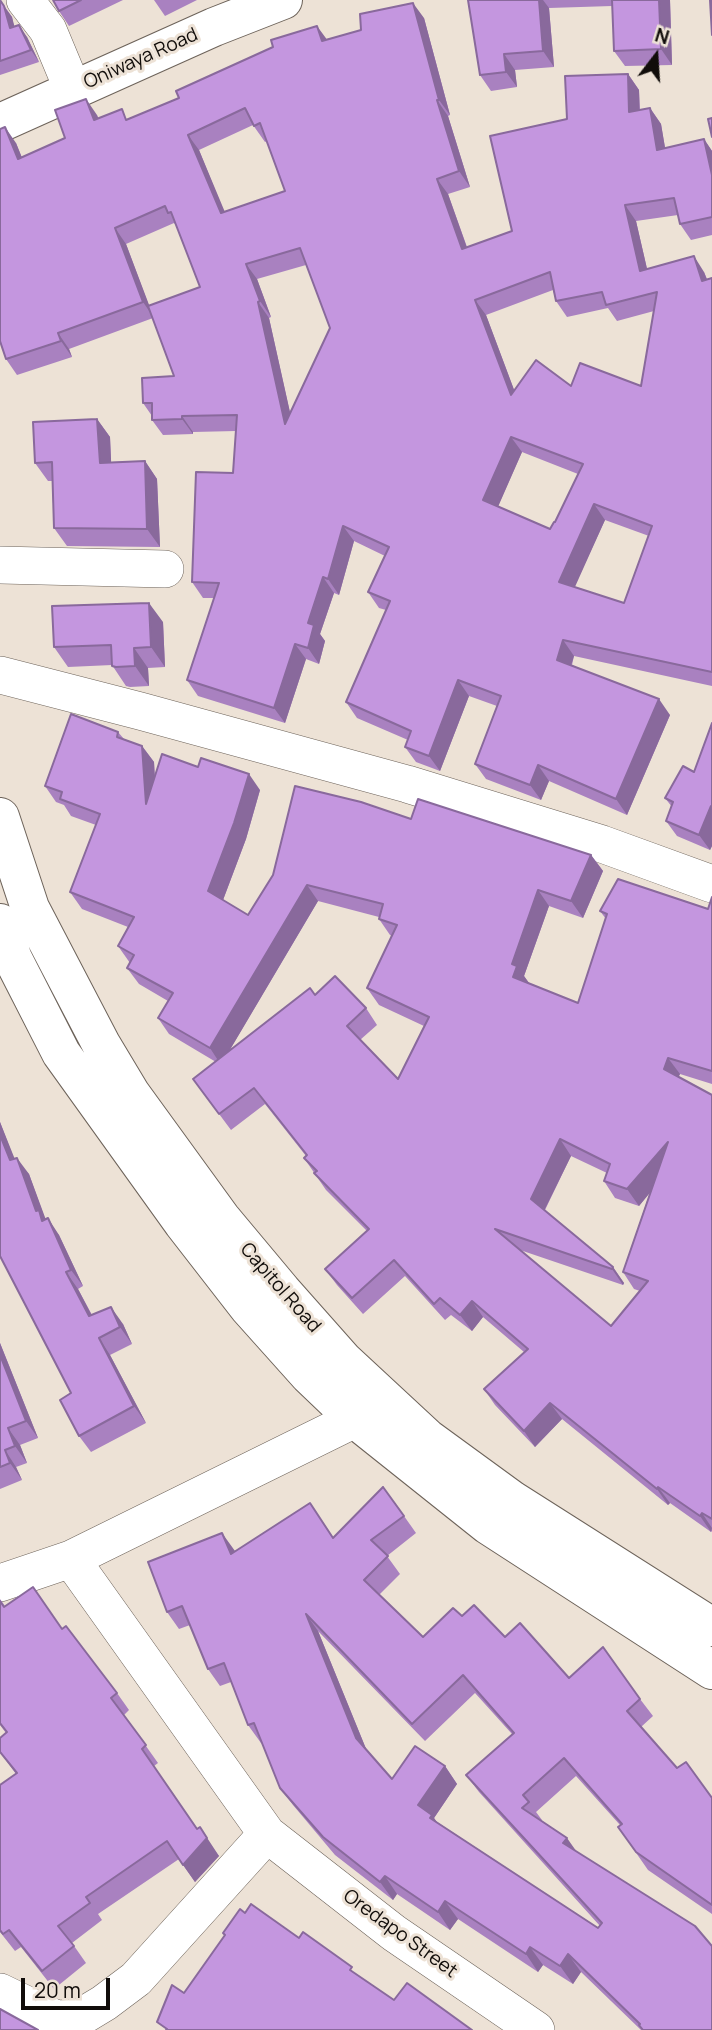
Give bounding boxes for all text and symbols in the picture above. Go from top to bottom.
north arrow [621,21,691,91]
text: N [652,21,672,50]
street label: Oniwaya Road [80,24,202,94]
street label: Capitol Road [235,1238,325,1338]
street label: Oredapo Street [339,1885,461,1983]
scale bar [24,1964,114,2008]
text: 20 m [34,1976,81,2004]

